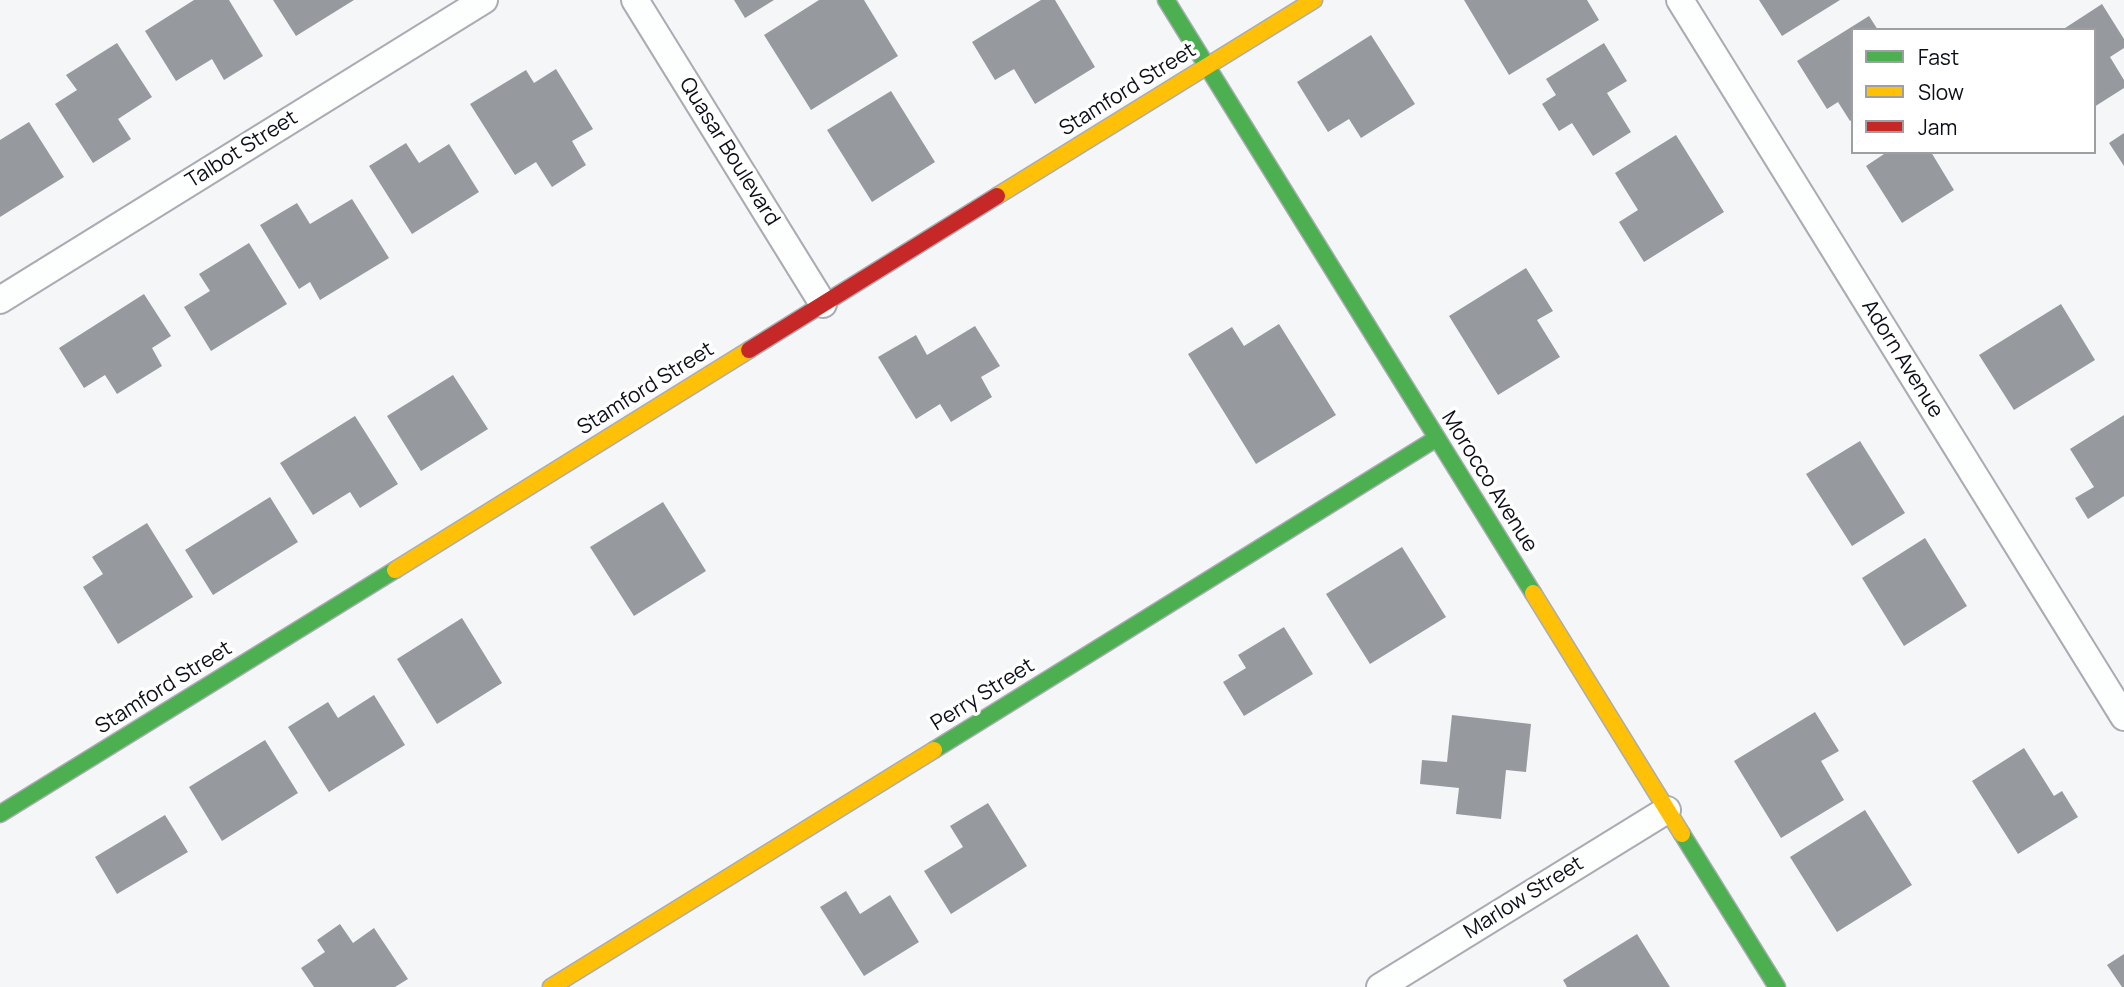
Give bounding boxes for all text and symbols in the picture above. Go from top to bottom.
legend [1851,28,2096,154]
street label: Stamford Street [1055,38,1201,142]
text: Fast [1918,43,1959,71]
street label: Quasar Boulevard [673,73,785,231]
text: Slow [1918,78,1964,106]
street label: Talbot Street [182,106,302,194]
text: Jam [1918,113,1957,141]
street label: Adorn Avenue [1856,295,1948,423]
street label: Stamford Street [573,337,719,441]
street label: Morocco Avenue [1436,407,1542,557]
street label: Stamford Street [91,636,237,740]
street label: Perry Street [927,653,1039,737]
street label: Marlow Street [1460,851,1588,945]

